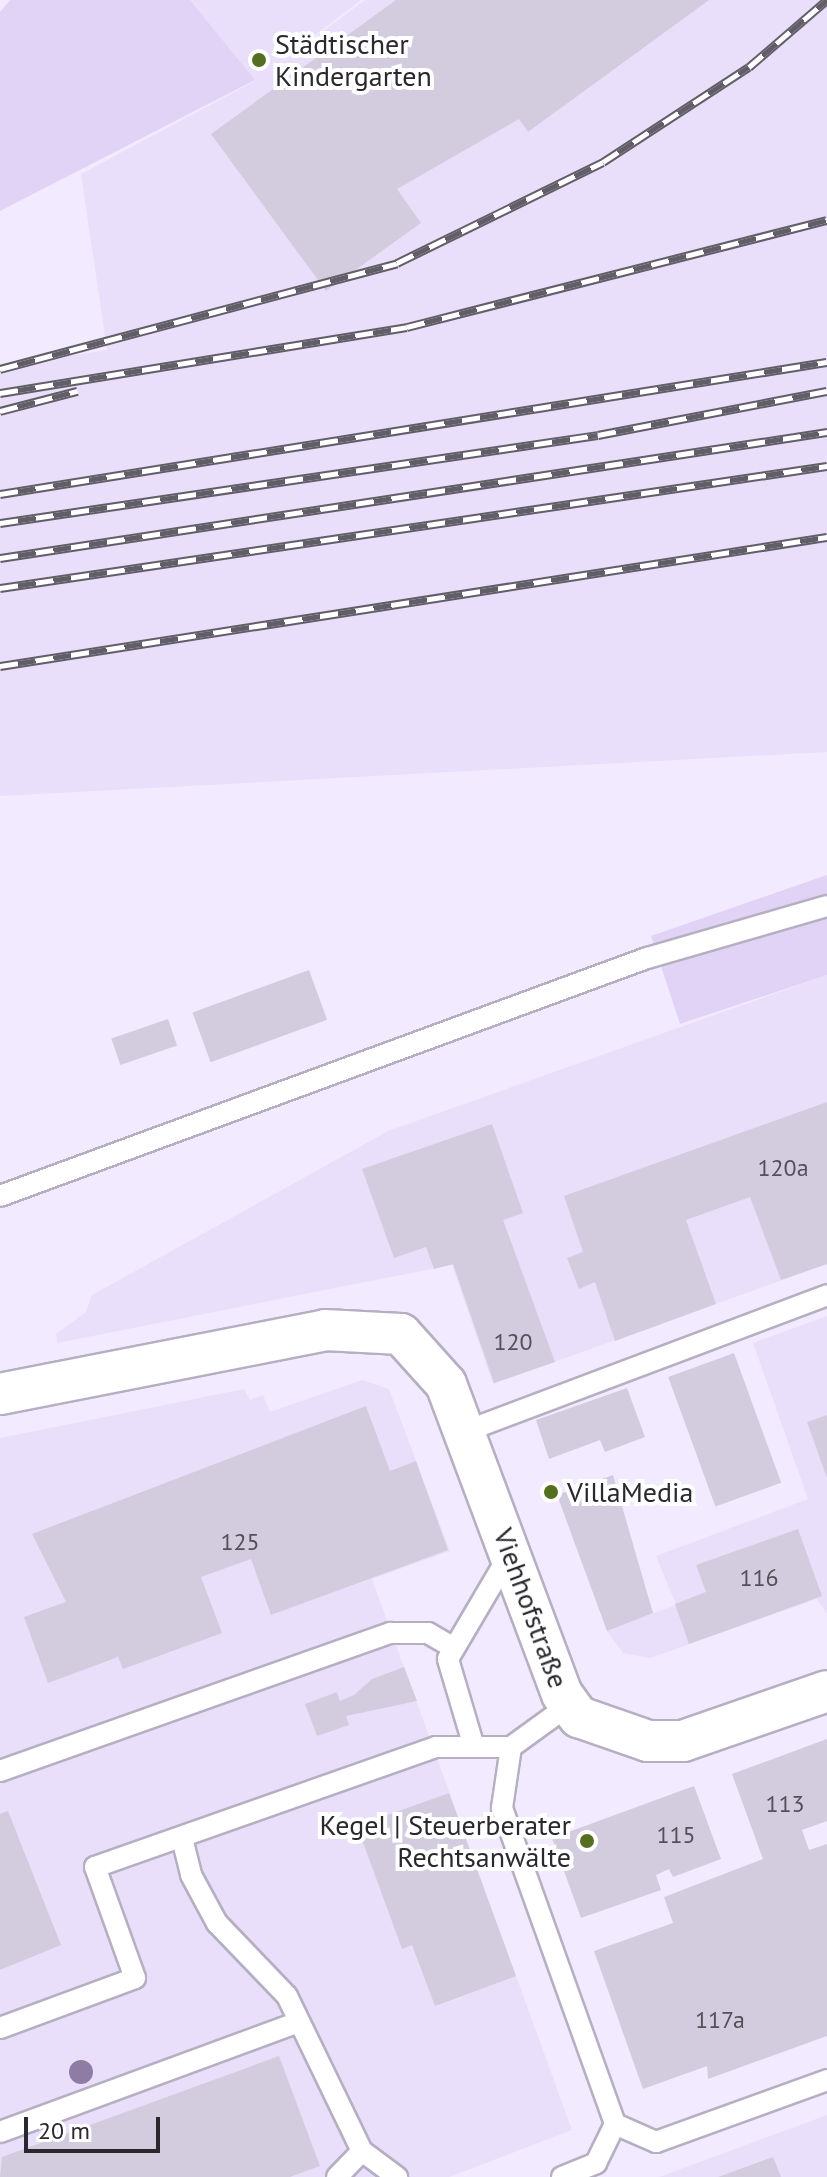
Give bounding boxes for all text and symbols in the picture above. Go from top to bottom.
place label: Städtischer Kindergarten [275,27,432,93]
marker: Städtischer Kindergarten [250,51,268,69]
house number: 120a [757,1154,809,1182]
house number: 120 [493,1328,533,1356]
place label: VillaMedia [567,1475,693,1509]
marker: VillaMedia [542,1483,560,1501]
street label: Viehhofstraße [487,1524,575,1692]
house number: 125 [220,1528,260,1556]
house number: 116 [739,1564,779,1592]
house number: 113 [765,1790,805,1818]
place label: Kegel | Steuerberater Rechtsanwälte [320,1808,571,1874]
house number: 115 [656,1821,696,1849]
marker: Kegel | Steuerberater Rechtsanwälte [578,1832,596,1850]
house number: 117a [695,2006,745,2034]
scale bar [28,2101,164,2151]
text: 20 m [38,2115,90,2146]

